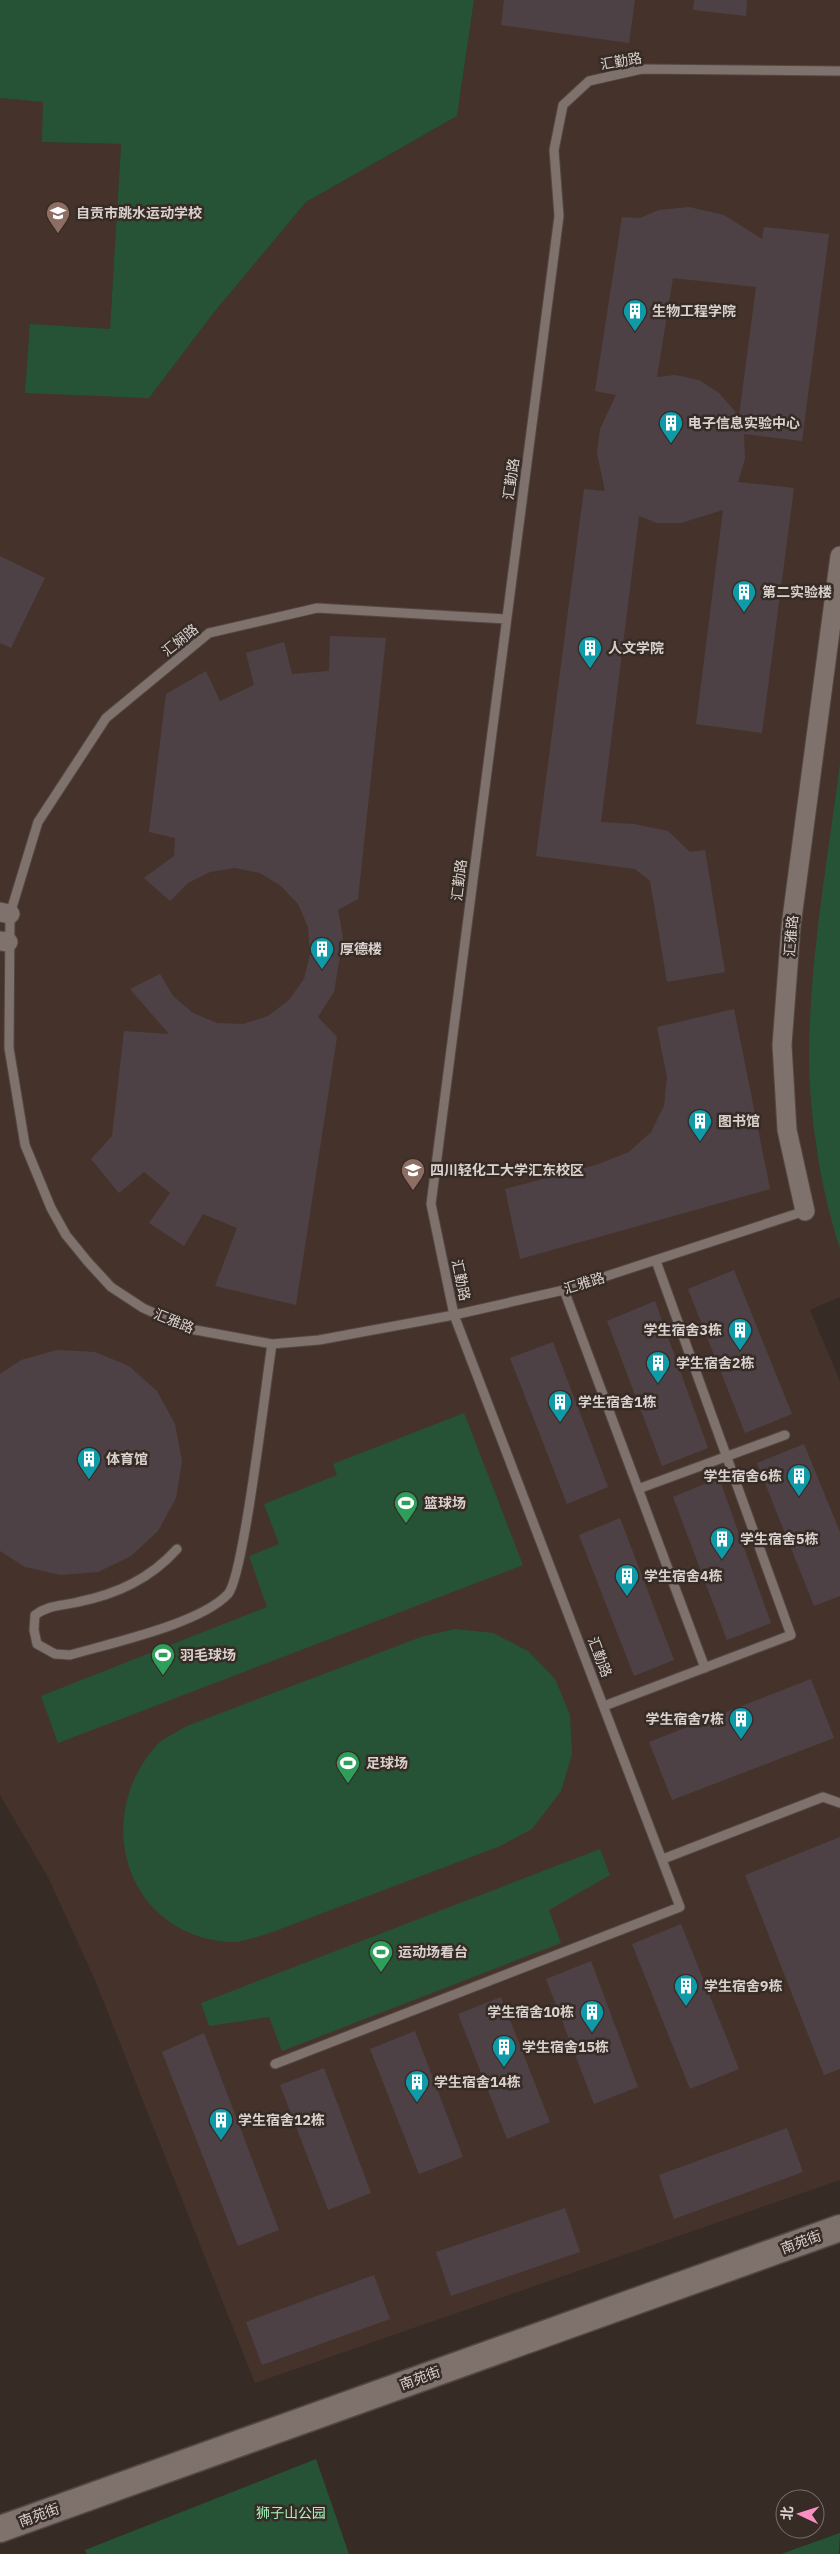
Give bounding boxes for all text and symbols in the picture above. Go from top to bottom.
street label: 汇勤路 [599,48,643,74]
school or university icon: 自贡市跳水运动学校 [45,200,71,234]
place label: 自贡市跳水运动学校 [76,204,202,222]
building icon: 生物工程学院 [622,298,648,332]
place label: 生物工程学院 [652,302,736,320]
building icon: 电子信息实验中心 [658,410,684,444]
place label: 电子信息实验中心 [688,414,800,432]
street label: 汇勤路 [499,457,523,501]
building icon: 第二实验楼 [731,579,757,613]
place label: 第二实验楼 [762,583,832,601]
street label: 汇娴路 [158,620,202,660]
building icon: 人文学院 [577,635,603,669]
place label: 人文学院 [608,639,664,657]
street label: 汇勤路 [448,858,470,902]
street label: 汇雅路 [780,914,802,958]
building icon: 厚德楼 [309,936,335,970]
place label: 厚德楼 [340,940,382,958]
building icon: 图书馆 [687,1108,713,1142]
place label: 图书馆 [718,1112,760,1130]
school or university icon: 四川轻化工大学汇东校区 [400,1157,426,1191]
place label: 四川轻化工大学汇东校区 [430,1161,584,1179]
street label: 汇勤路 [448,1258,474,1302]
street label: 汇雅路 [561,1268,607,1298]
street label: 汇雅路 [151,1305,197,1337]
building icon: 学生宿舍3栋 [727,1317,753,1351]
place label: 学生宿舍3栋 [644,1321,722,1339]
building icon: 学生宿舍2栋 [645,1350,671,1384]
place label: 学生宿舍2栋 [676,1354,754,1372]
building icon: 学生宿舍1栋 [547,1389,573,1423]
place label: 学生宿舍1栋 [578,1393,656,1411]
building icon: 体育馆 [76,1446,102,1480]
place label: 体育馆 [106,1450,148,1468]
building icon: 学生宿舍6栋 [786,1463,812,1497]
place label: 学生宿舍6栋 [704,1467,782,1485]
sports icon: 篮球场 [393,1490,419,1524]
place label: 篮球场 [424,1494,466,1512]
building icon: 学生宿舍5栋 [709,1526,735,1560]
place label: 学生宿舍5栋 [740,1530,818,1548]
building icon: 学生宿舍4栋 [614,1563,640,1597]
place label: 学生宿舍4栋 [644,1567,722,1585]
street label: 汇勤路 [584,1634,616,1680]
sports icon: 羽毛球场 [150,1642,176,1676]
place label: 羽毛球场 [180,1646,236,1664]
building icon: 学生宿舍7栋 [728,1706,754,1740]
place label: 学生宿舍7栋 [646,1710,724,1728]
sports icon: 足球场 [335,1750,361,1784]
place label: 足球场 [366,1754,408,1772]
sports icon: 运动场看台 [368,1939,394,1973]
place label: 运动场看台 [398,1943,468,1961]
building icon: 学生宿舍9栋 [673,1973,699,2007]
place label: 学生宿舍9栋 [704,1977,782,1995]
building icon: 学生宿舍10栋 [579,1999,605,2033]
place label: 学生宿舍10栋 [487,2003,574,2021]
building icon: 学生宿舍15栋 [491,2034,517,2068]
place label: 学生宿舍15栋 [522,2038,609,2056]
building icon: 学生宿舍14栋 [404,2069,430,2103]
place label: 学生宿舍14栋 [434,2073,521,2091]
building icon: 学生宿舍12栋 [208,2107,234,2141]
place label: 学生宿舍12栋 [238,2111,325,2129]
street label: 南苑街 [778,2226,824,2258]
street label: 南苑街 [397,2362,443,2394]
north arrow [775,2489,825,2539]
street label: 南苑街 [16,2499,62,2531]
park label: 狮子山公园 [256,2504,326,2522]
text: 北 [778,2505,796,2521]

